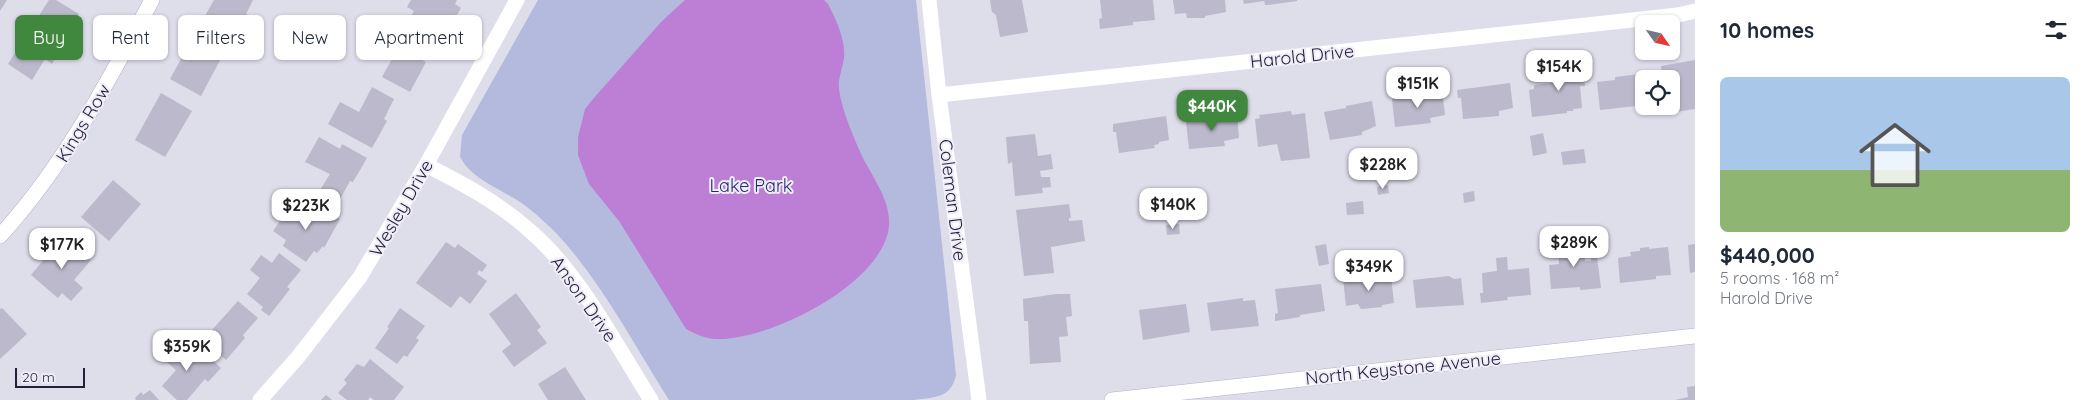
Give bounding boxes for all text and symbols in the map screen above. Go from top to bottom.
chip: Buy [15,15,83,60]
chip: Rent [93,15,168,60]
chip: Filters [178,15,264,60]
chip: New [274,15,346,60]
chip: Apartment [356,15,482,60]
north arrow [1635,15,1680,60]
map controls [1635,15,1680,115]
icon: filters [2042,16,2070,44]
text: 10 homes [1720,17,1814,43]
street label: Harold Drive [1249,39,1355,73]
pin: $154K [1524,49,1594,92]
text: $154K [1537,56,1581,76]
pin: $151K [1383,66,1453,109]
button: locate [1635,70,1680,115]
text: $151K [1397,73,1439,93]
street label: Kings Row [51,80,115,166]
pin: $440K [1177,90,1247,132]
text: $440K [1188,96,1236,116]
icon: home [1850,110,1940,200]
street label: Coleman Drive [934,138,972,262]
pin: $228K [1348,148,1418,190]
text: $228K [1359,154,1407,174]
street label: Wesley Drive [364,155,438,261]
park label: Lake Park [710,174,792,197]
pin: $223K [271,188,341,231]
pin: $140K [1138,188,1208,230]
text: $140K [1150,194,1196,214]
text: $223K [283,195,329,215]
pin: $289K [1539,226,1609,268]
pin: $177K [27,228,97,270]
text: $289K [1551,232,1598,252]
text: $177K [40,234,84,254]
text: $440,000 [1720,242,1815,268]
pin: $349K [1334,250,1404,292]
street label: Anson Drive [546,251,622,347]
text: $349K [1346,256,1392,276]
text: 5 rooms · 168 m² [1720,268,1839,288]
text: Harold Drive [1720,288,1813,308]
pin: $359K [152,330,222,372]
text: $359K [164,336,210,356]
street label: North Keystone Avenue [1304,346,1502,390]
scale bar [15,365,85,388]
text: 20 m [22,368,55,386]

